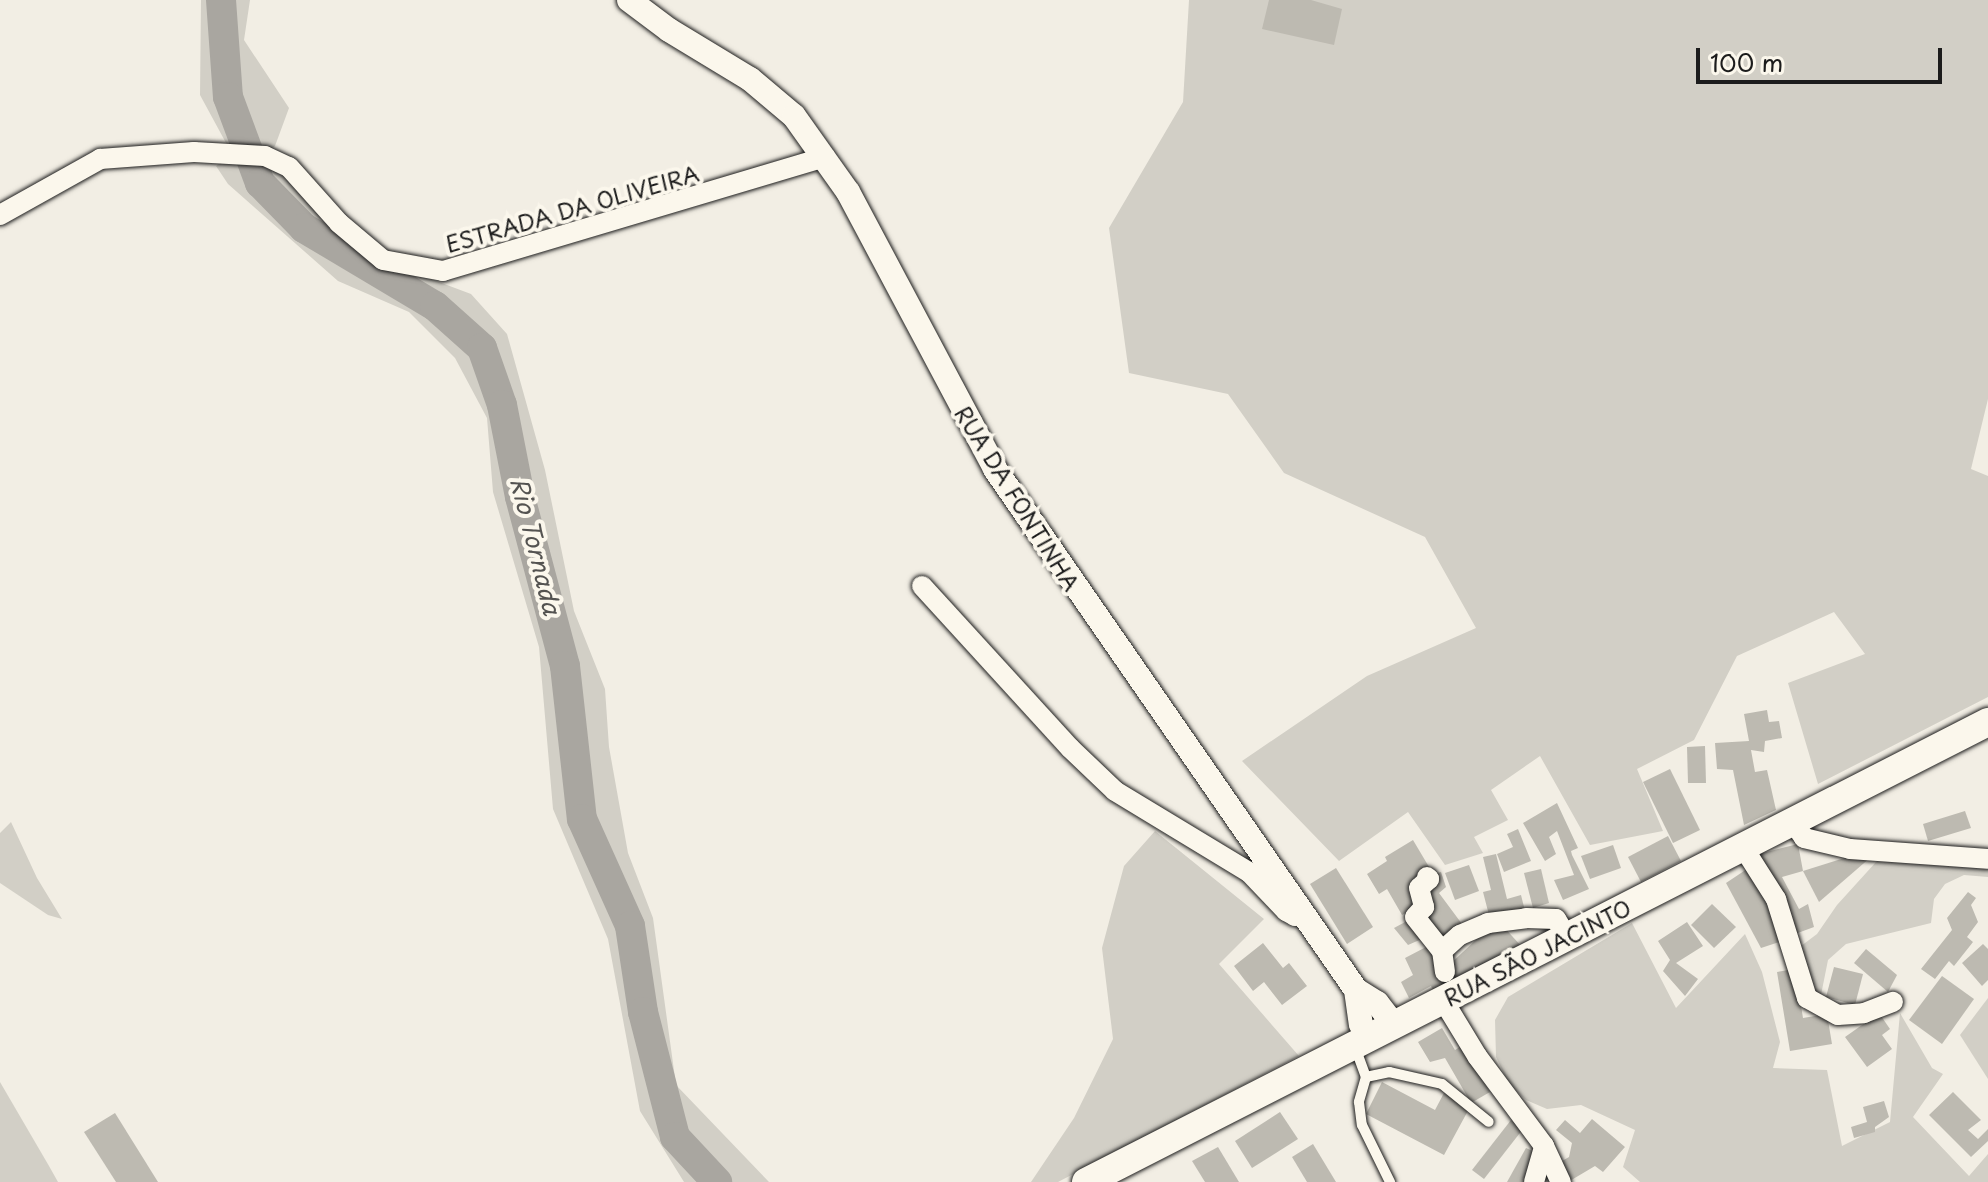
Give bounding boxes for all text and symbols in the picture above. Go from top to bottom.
scale bar [1700,32,1946,82]
text: 100 m [1710,44,1783,80]
street label: ESTRADA DA OLIVEIRA [444,160,700,256]
street label: RUA DA FONTINHA [950,400,1086,596]
water label: Rio Tornada [505,474,567,618]
street label: RUA SÃO JACINTO [1438,893,1636,1011]

